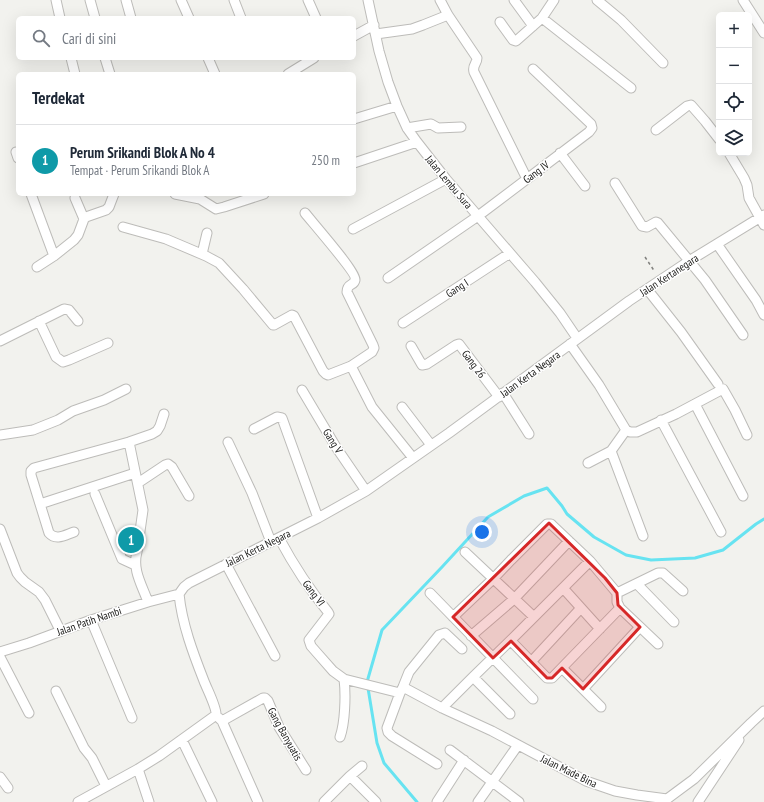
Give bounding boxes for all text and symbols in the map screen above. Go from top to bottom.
map controls [716,12,752,156]
button: + [716,12,752,48]
search box [16,16,356,60]
icon: search [30,27,52,49]
text: Cari di sini [62,29,116,48]
button: − [716,48,752,84]
button: locate [716,84,752,120]
text: Terdekat [32,87,84,109]
button: layers [716,120,752,156]
text: Perum Srikandi Blok A No 4 [70,143,215,162]
text: 1 [42,152,48,169]
text: 250 m [311,152,340,169]
street label: Jalan Lembu Sura [422,152,475,212]
street label: Gang IV [520,157,553,186]
text: Tempat · Perum Srikandi Blok A [70,162,209,179]
street label: Jalan Kertanegara [636,251,701,300]
street label: Gang I [443,276,471,300]
street label: Gang 26 [459,347,489,381]
street label: Jalan Kerta Negara [496,348,563,401]
street label: Gang V [320,426,346,457]
your location [472,522,492,542]
pin: 1 [118,525,144,555]
street label: Jalan Kerta Negara [222,526,293,570]
street label: Gang VI [300,577,328,609]
street label: Jalan Patih Nambi [54,603,123,639]
street label: Gang Banyuatis [265,705,305,763]
street label: Jalan Made Bina [538,751,599,791]

